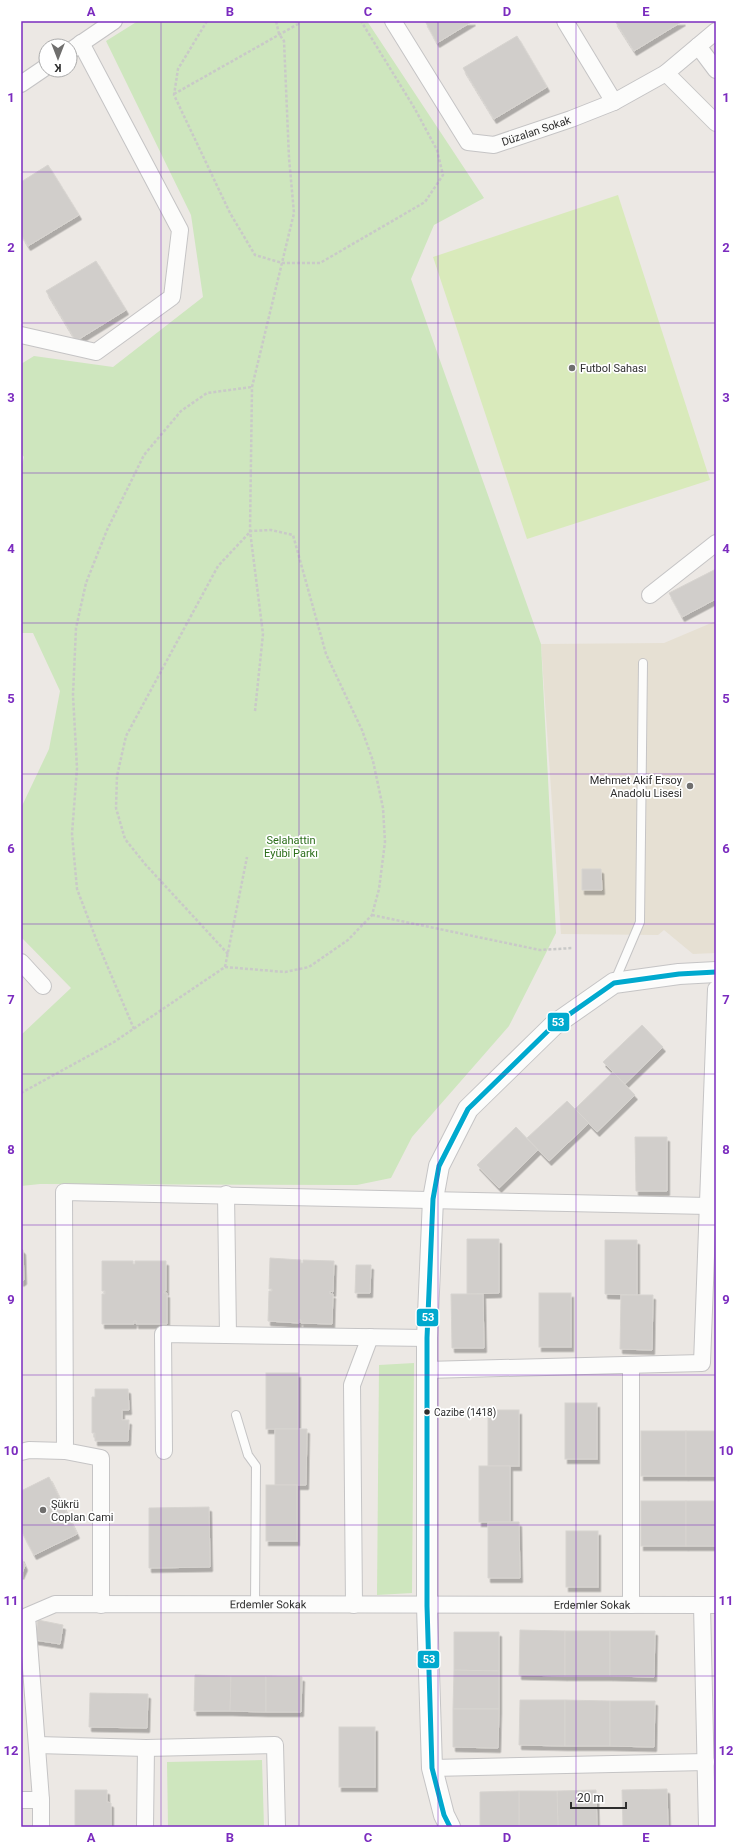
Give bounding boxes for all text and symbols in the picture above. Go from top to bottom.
text: A [87,4,96,19]
text: B [226,4,234,19]
text: C [364,4,373,19]
text: D [503,4,511,19]
text: E [642,4,650,19]
north arrow [38,38,78,78]
text: K [54,61,62,74]
text: 1 [7,90,15,105]
text: 1 [722,90,730,105]
street label: Düzalan Sokak [500,113,573,148]
text: 2 [7,240,15,255]
text: 2 [722,240,730,255]
place label: Futbol Sahası [580,362,646,375]
marker: Futbol Sahası [567,363,577,373]
text: 3 [7,390,15,405]
text: 3 [722,390,730,405]
text: 4 [7,541,15,556]
text: 4 [722,541,730,556]
text: 5 [7,691,15,706]
text: 5 [722,691,730,706]
place label: Mehmet Akif Ersoy Anadolu Lisesi [590,774,683,800]
marker: Mehmet Akif Ersoy Anadolu Lisesi [685,781,695,791]
park label: Selahattin Eyübi Parkı [264,834,318,860]
text: 6 [7,841,15,856]
text: 6 [722,841,730,856]
text: 7 [7,992,15,1007]
text: 7 [722,992,730,1007]
line badge: 53 [547,1012,570,1032]
text: 53 [552,1016,564,1029]
text: 8 [7,1142,15,1157]
text: 8 [722,1142,730,1157]
text: 9 [7,1292,15,1307]
text: 9 [722,1292,730,1307]
line badge: 53 [416,1308,439,1327]
text: 53 [422,1311,434,1324]
marker: Cazibe (1418) [422,1407,432,1417]
place label: Cazibe (1418) [434,1407,496,1419]
text: 10 [4,1443,18,1458]
text: 10 [719,1443,733,1458]
place label: Şükrü Coplan Cami [51,1498,114,1524]
marker: Şükrü Coplan Cami [38,1505,48,1515]
text: 11 [4,1593,18,1608]
text: 11 [719,1593,733,1608]
street label: Erdemler Sokak [230,1598,307,1611]
street label: Erdemler Sokak [554,1598,631,1611]
line badge: 53 [417,1650,440,1669]
text: 53 [423,1653,435,1666]
text: 12 [4,1743,18,1758]
text: 12 [719,1743,733,1758]
scale bar [571,1784,626,1810]
text: 20 m [577,1791,604,1805]
text: A [87,1830,96,1845]
text: B [226,1830,234,1845]
text: C [364,1830,373,1845]
text: D [503,1830,511,1845]
text: E [642,1830,650,1845]

